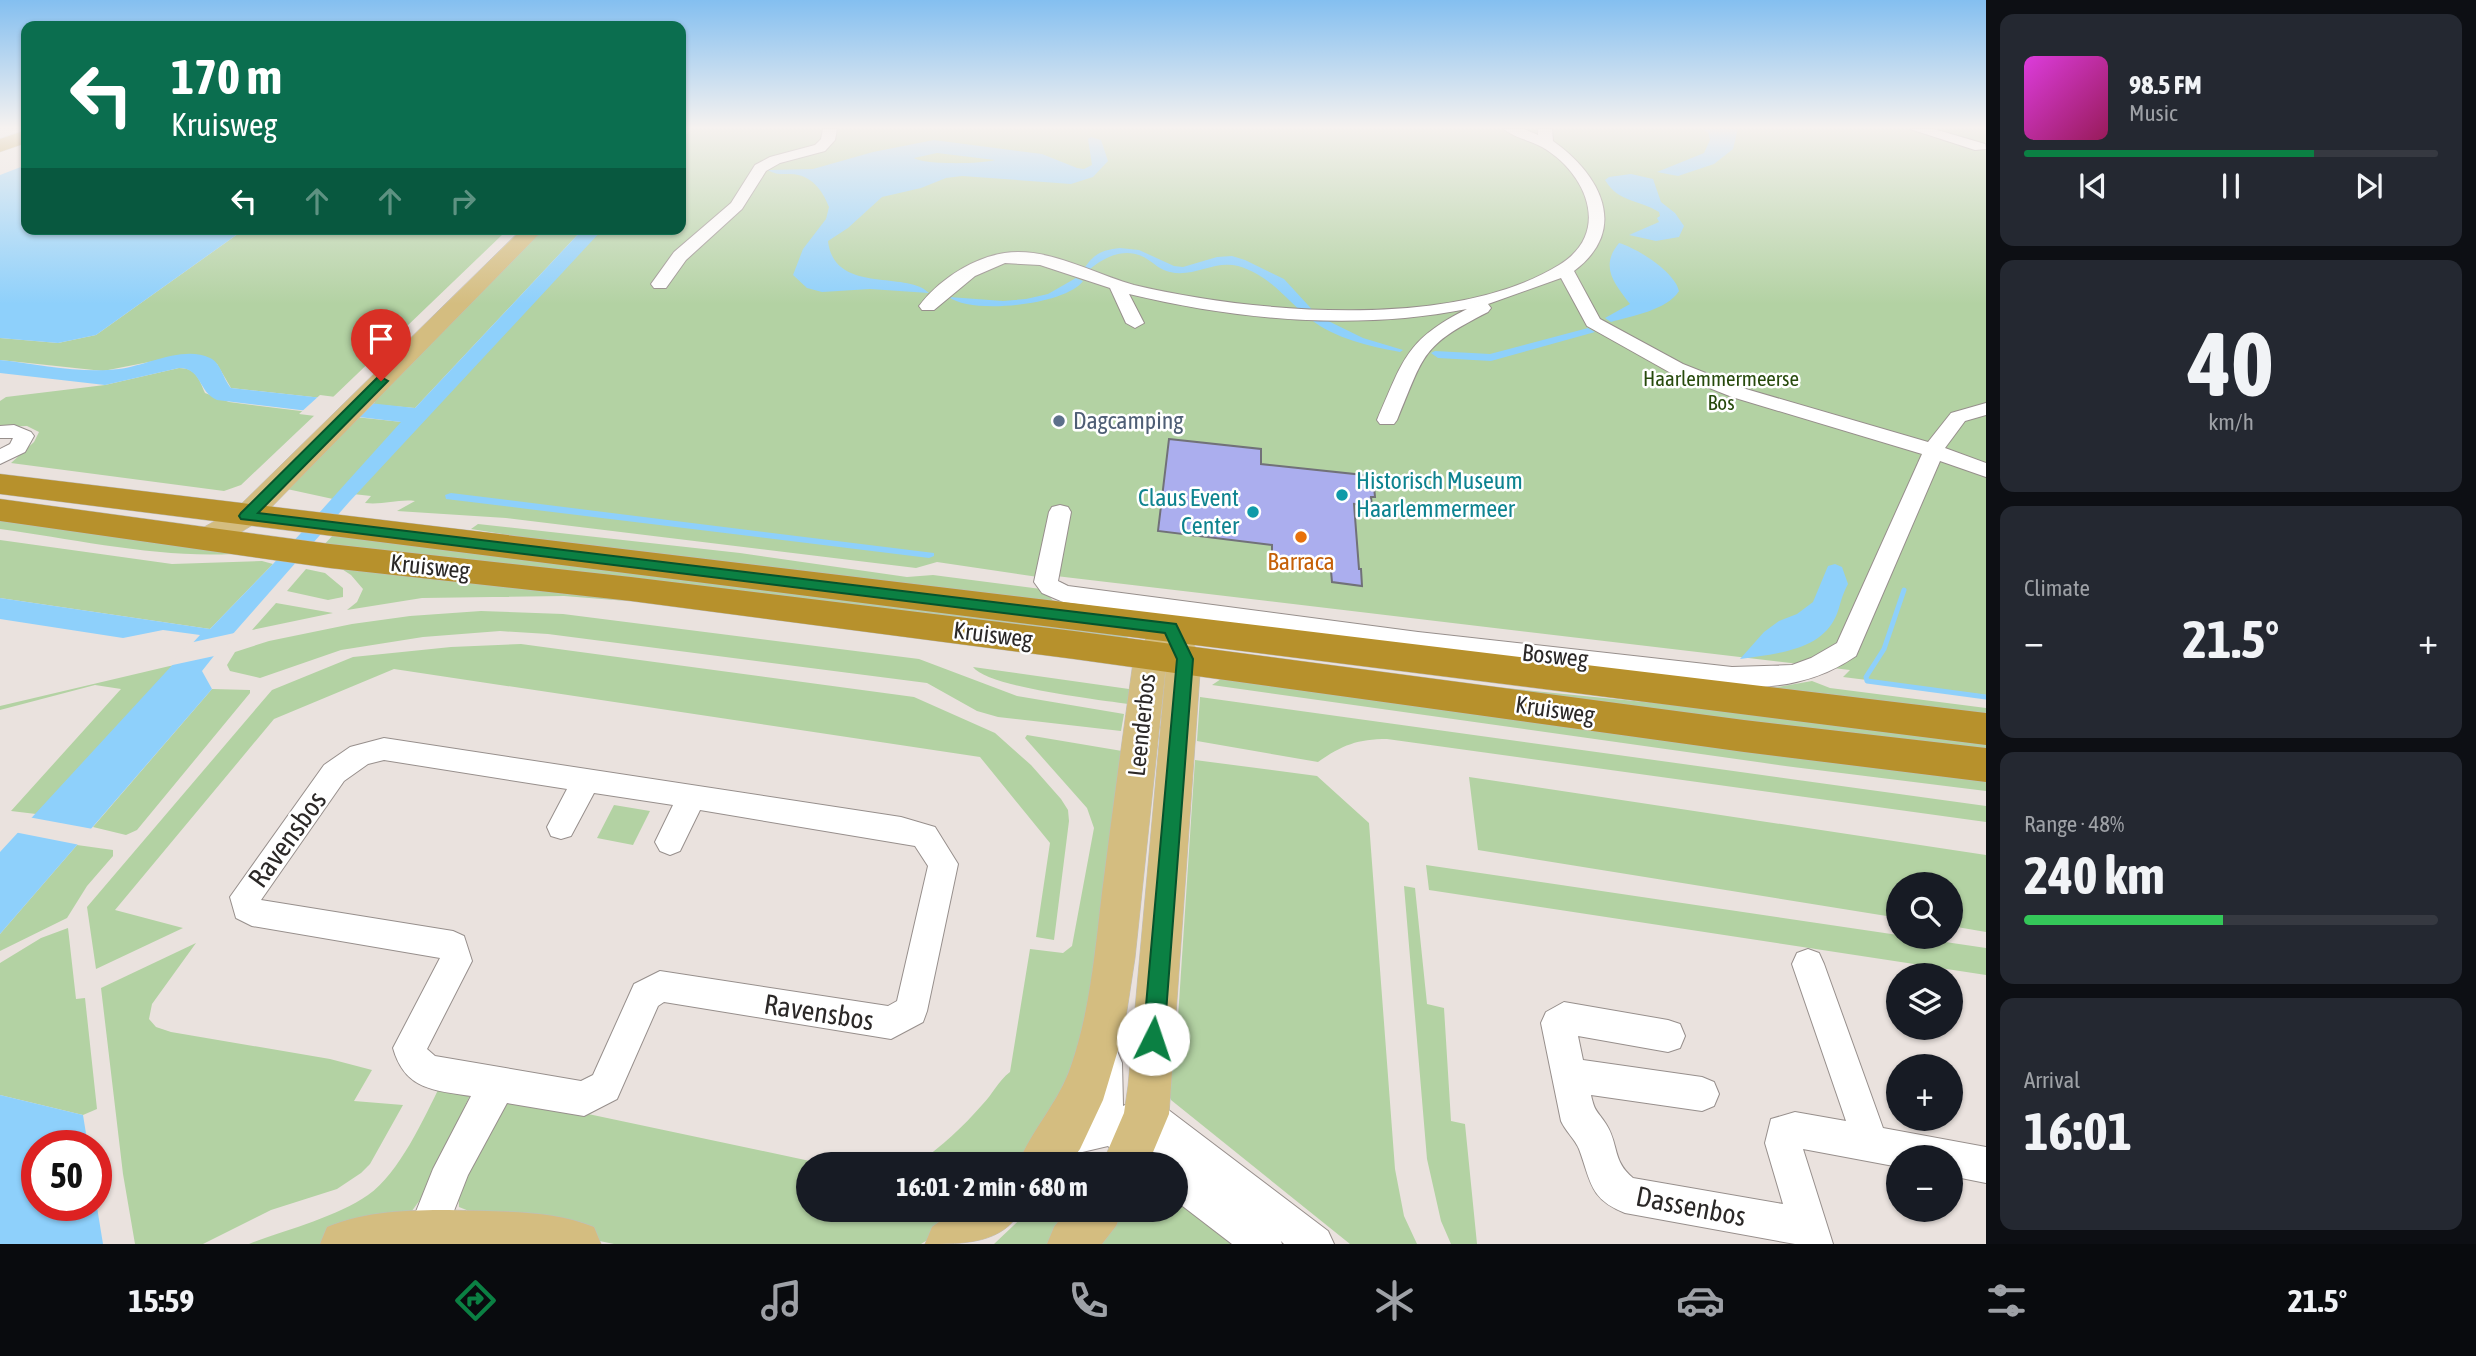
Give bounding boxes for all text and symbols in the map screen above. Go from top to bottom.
text: 170 m [171,48,282,104]
icon: left [56,49,147,140]
text: 98.5 FM [2129,70,2202,100]
text: Music [2129,100,2177,126]
text: Kruisweg [171,106,277,143]
icon: previous [2074,167,2112,205]
icon: pause [2212,167,2250,205]
icon: next [2350,167,2388,205]
icon: left [225,182,263,220]
icon: ahead [298,182,336,220]
icon: ahead [371,182,409,220]
icon: right [444,182,482,220]
pin [351,309,411,381]
text: 40 [2188,311,2274,415]
icon: arrive [362,320,400,358]
park label: Haarlemmermeerse Bos [1643,366,1799,414]
place label: Dagcamping [1073,407,1184,434]
text: km/h [2208,409,2254,435]
marker: Dagcamping [1051,413,1067,429]
place label: Historisch Museum Haarlemmermeer [1356,467,1523,522]
place label: Claus Event Center [1138,484,1240,539]
marker: Historisch Museum Haarlemmermeer [1334,487,1350,503]
marker: Claus Event Center [1245,504,1261,520]
marker: Barraca [1293,529,1309,545]
place label: Barraca [1267,548,1335,575]
street label: Kruisweg [389,549,472,584]
text: Climate [2024,575,2090,601]
text: 21.5° [2183,609,2279,669]
street label: Kruisweg [952,616,1035,653]
text: − [2024,619,2044,662]
text: + [2418,619,2438,662]
street label: Bosweg [1521,639,1590,672]
street label: Leenderbos [1123,672,1160,778]
street label: Kruisweg [1514,691,1597,729]
street label: Ravensbos [241,785,333,893]
text: Range · 48% [2024,811,2124,837]
text: 240 km [2024,845,2165,905]
map controls [1886,872,1963,1222]
button: search [1886,872,1963,949]
button: layers [1886,963,1963,1040]
street label: Ravensbos [762,988,876,1036]
position arrow [1116,1002,1190,1076]
button: + [1886,1054,1963,1131]
text: Arrival [2024,1067,2080,1093]
text: 16:01 [2024,1101,2132,1161]
speed limit sign: 50 [21,1130,112,1221]
button: − [1886,1145,1963,1222]
text: 16:01 · 2 min · 680 m [896,1172,1088,1202]
street label: Dassenbos [1633,1180,1749,1232]
icon: directions [451,1276,500,1325]
icon: music [757,1276,806,1325]
icon: phone [1064,1276,1113,1325]
icon: climate [1370,1276,1419,1325]
icon: car [1676,1276,1725,1325]
icon: filters [1982,1276,2031,1325]
text: 15:59 [129,1282,194,1319]
text: 21.5° [2288,1282,2347,1319]

